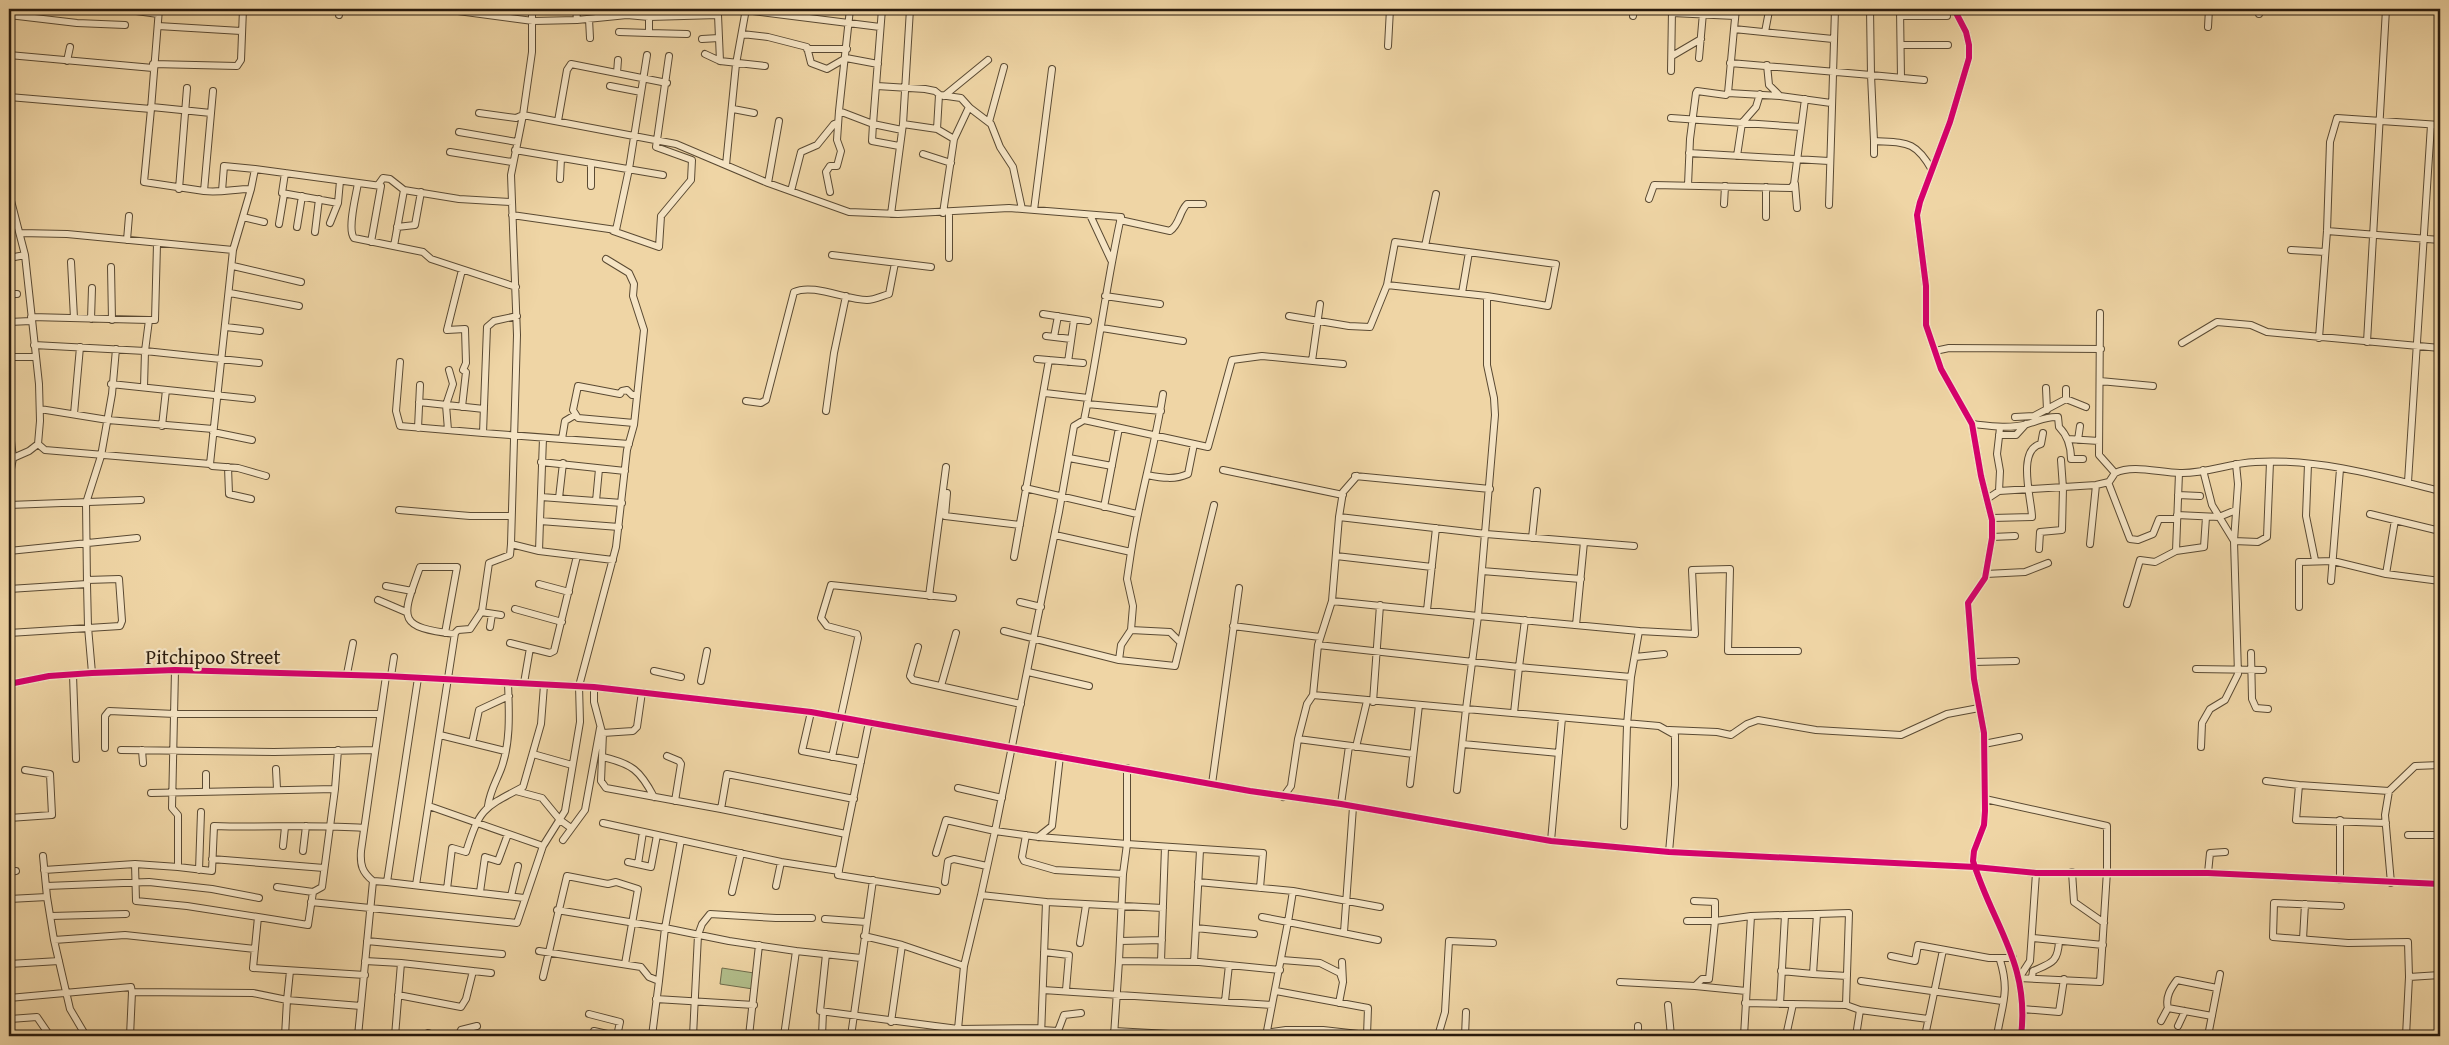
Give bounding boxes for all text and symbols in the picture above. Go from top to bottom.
street label: Pitchipoo Street [145,642,281,671]

